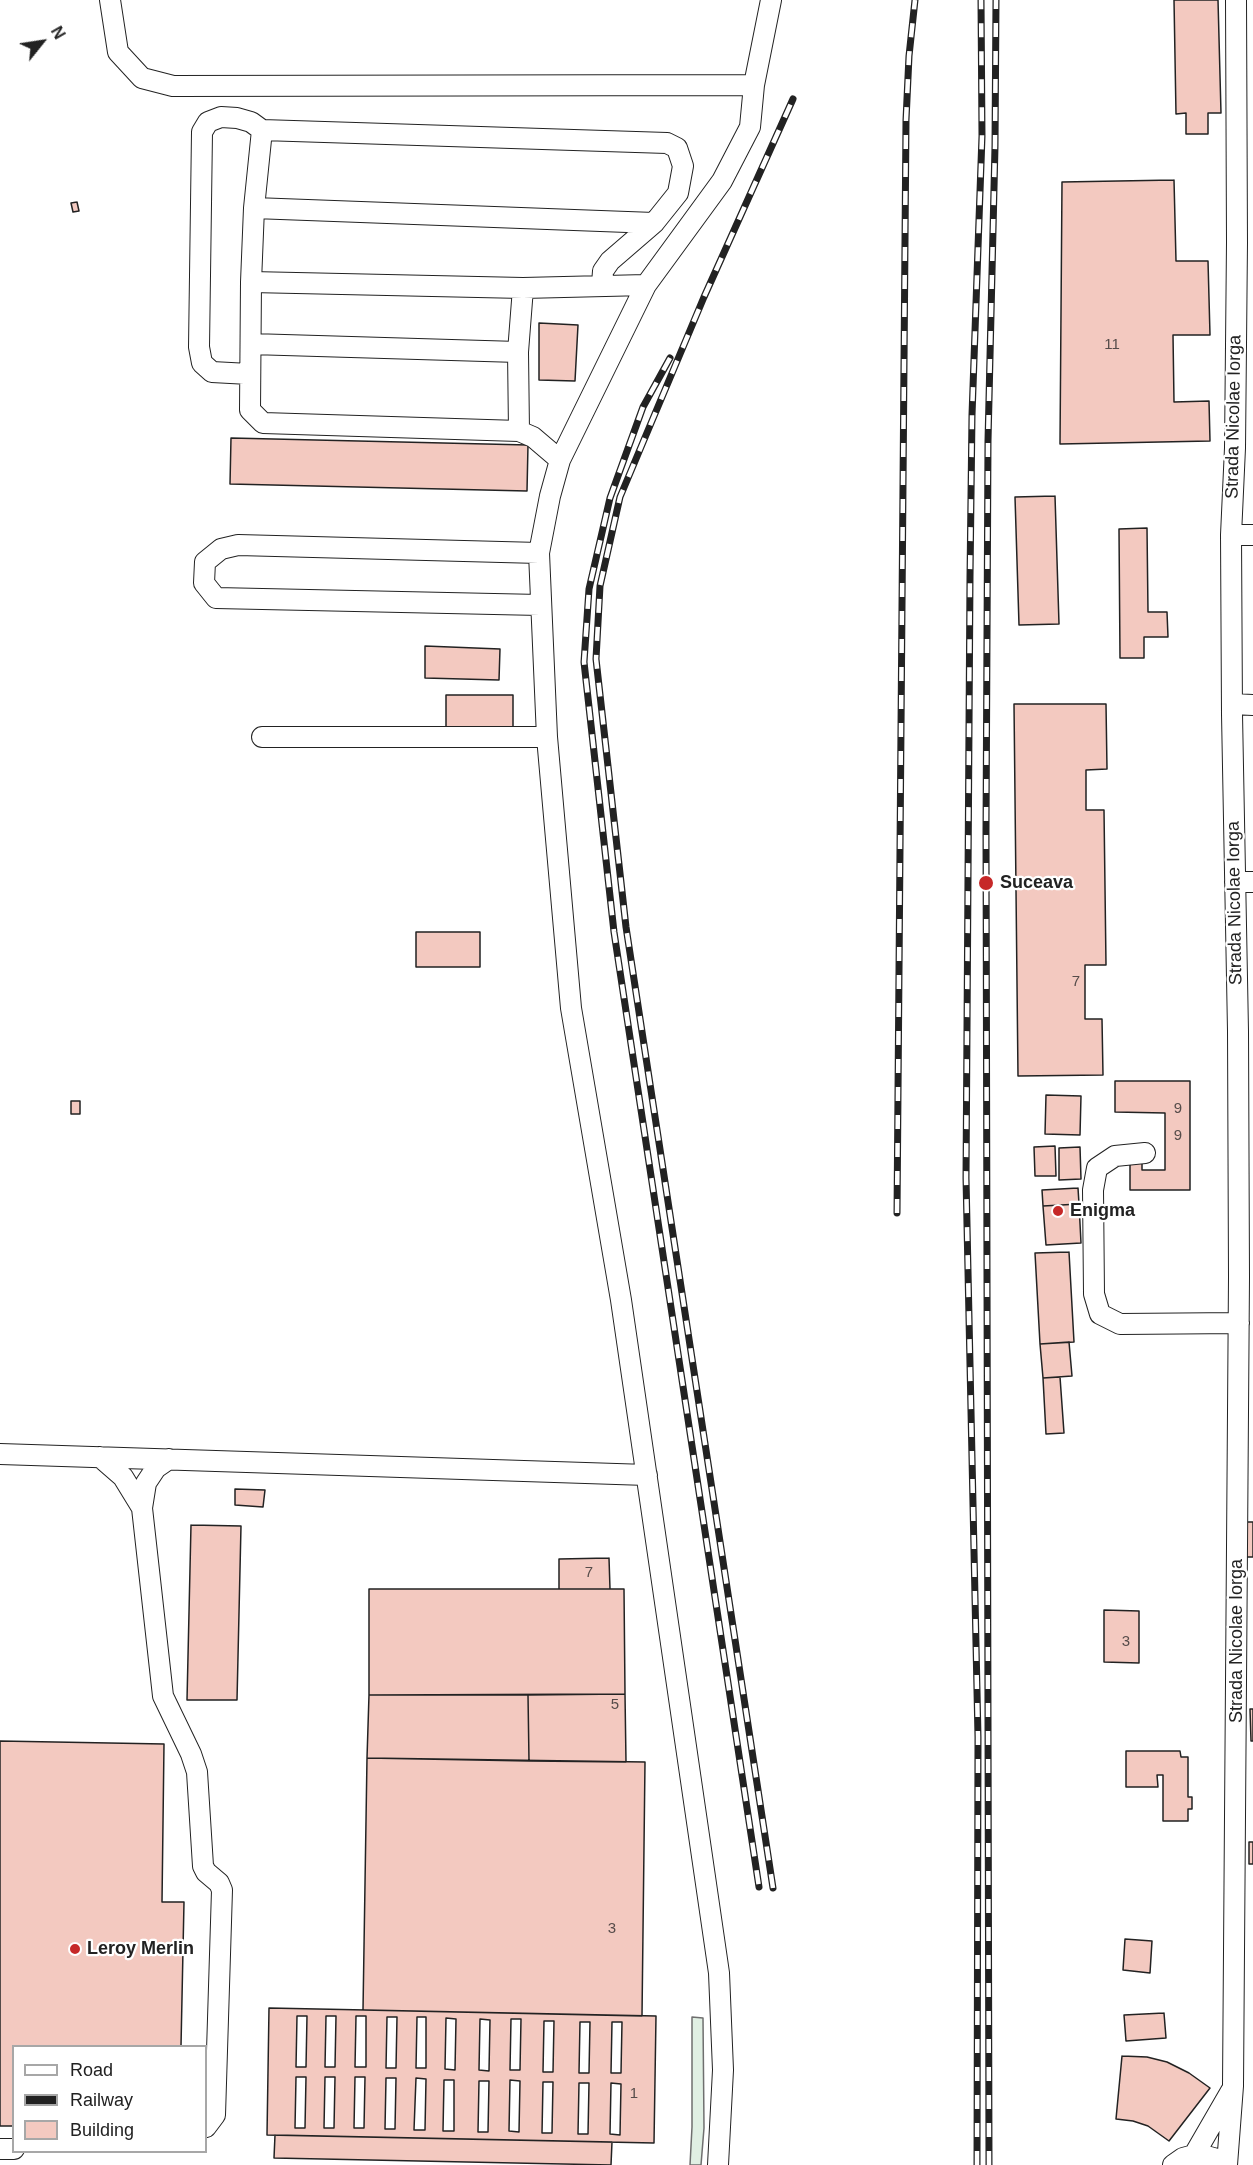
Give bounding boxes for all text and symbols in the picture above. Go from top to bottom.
north arrow [12,12,72,72]
text: N [48,23,68,42]
street label: Strada Nicolae Iorga [1222,335,1246,499]
house number: 11 [1104,336,1120,354]
street label: Strada Nicolae Iorga [1223,821,1247,985]
place label: Suceava [1000,872,1073,894]
marker: Suceava [977,874,995,892]
house number: 7 [1072,973,1080,991]
house number: 9 [1174,1100,1182,1118]
house number: 9 [1174,1127,1182,1145]
place label: Enigma [1070,1200,1135,1222]
marker: Enigma [1051,1204,1065,1218]
street label: Strada Nicolae Iorga [1226,1559,1248,1723]
house number: 7 [585,1564,593,1582]
house number: 3 [1122,1633,1130,1651]
house number: 5 [611,1696,619,1714]
house number: 3 [608,1920,616,1938]
place label: Leroy Merlin [87,1938,194,1960]
marker: Leroy Merlin [68,1942,82,1956]
legend [12,2045,207,2153]
text: Road [70,2060,113,2080]
house number: 1 [630,2085,638,2103]
text: Railway [70,2090,133,2110]
text: Building [70,2120,134,2140]

